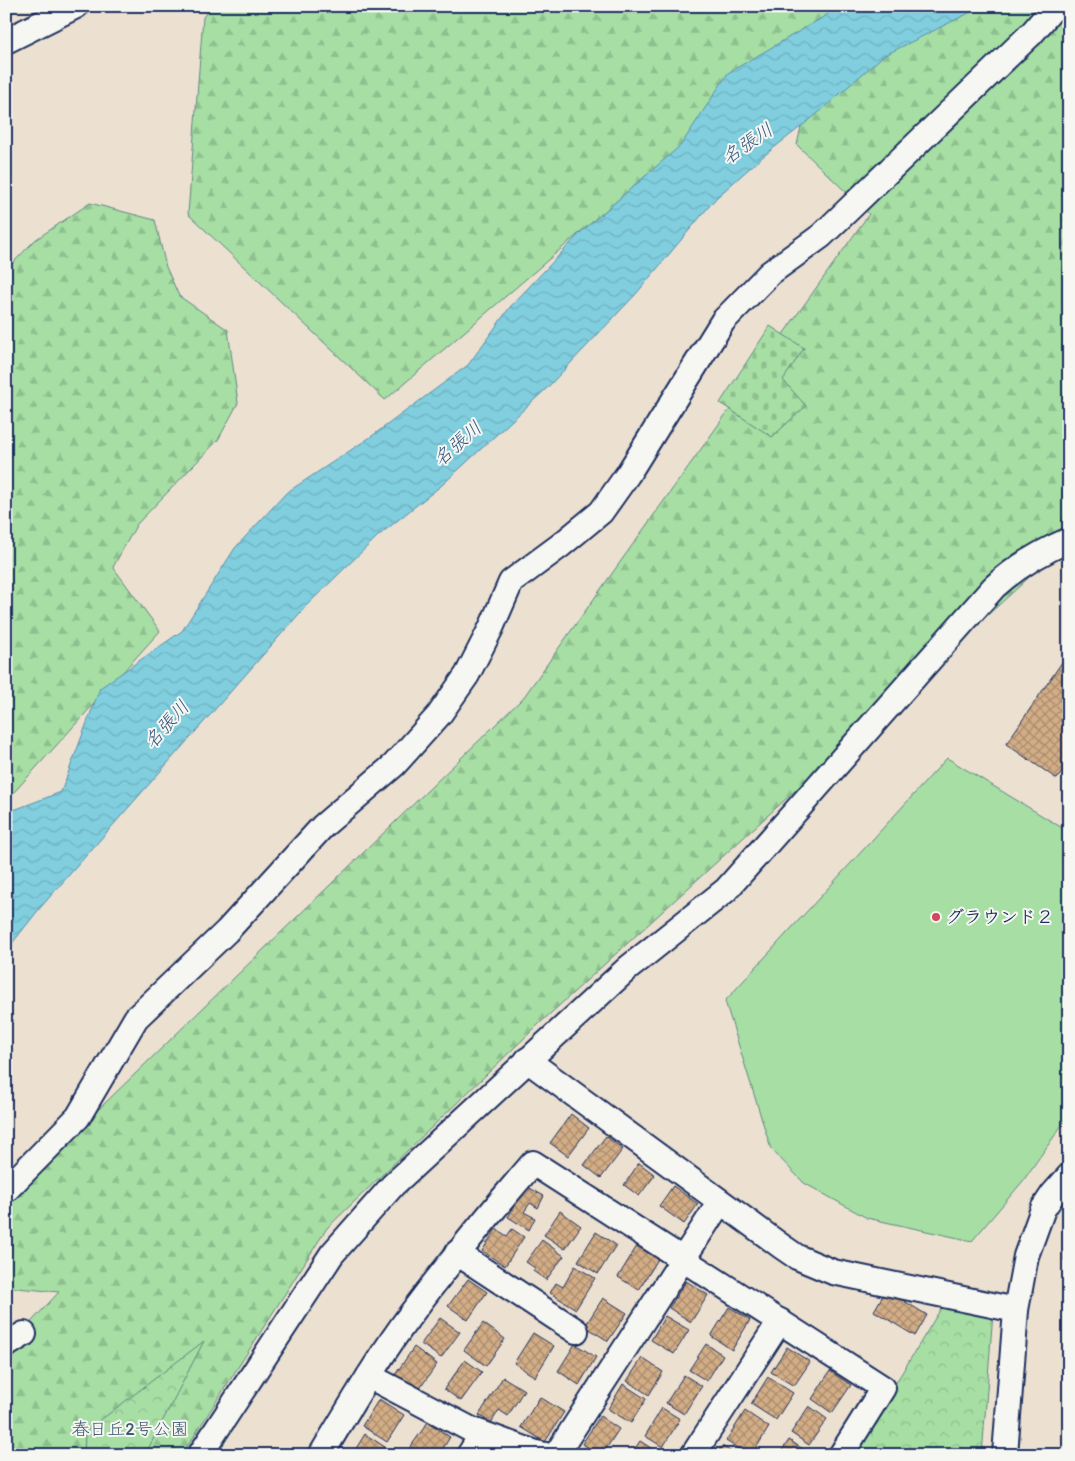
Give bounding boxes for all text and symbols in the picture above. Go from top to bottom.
water label: 名張川 [717,118,777,169]
water label: 名張川 [428,416,486,471]
water label: 名張川 [139,695,194,753]
place label: グラウンド２ [946,906,1054,928]
marker: グラウンド２ [930,911,942,923]
park label: 春日丘2号公園 [71,1418,189,1440]

